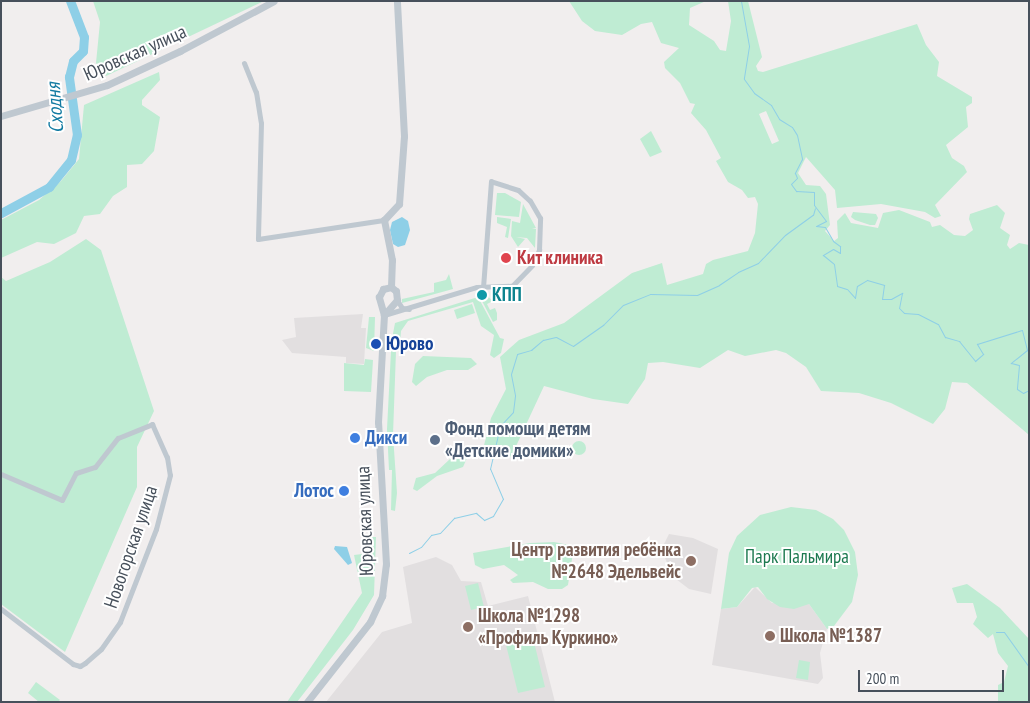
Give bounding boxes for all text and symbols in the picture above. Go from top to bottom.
street label: Юровская улица [80,20,190,86]
water label: Сходня [41,82,69,134]
place label: Кит клиника [517,247,604,269]
marker: Кит клиника [499,251,513,265]
place label: КПП [492,284,522,306]
marker: КПП [476,289,488,301]
place label: Юрово [386,333,433,355]
marker: Юрово [370,338,382,350]
place label: Фонд помощи детям «Детские домики» [445,418,591,462]
place label: Дикси [365,427,407,449]
marker: Дикси [349,432,361,444]
marker: Фонд помощи детям «Детские домики» [429,434,441,446]
street label: Юровская улица [352,466,378,576]
place label: Лотос [294,480,334,502]
street label: Новогорская улица [99,483,163,611]
marker: Лотос [338,485,350,497]
place label: Центр развития ребёнка №2648 Эдельвейс [511,539,681,583]
park label: Парк Пальмира [745,546,849,568]
marker: Центр развития ребёнка №2648 Эдельвейс [685,555,697,567]
place label: Школа №1298 «Профиль Куркино» [478,605,619,649]
marker: Школа №1298 «Профиль Куркино» [462,621,474,633]
place label: Школа №1387 [780,625,882,647]
marker: Школа №1387 [764,630,776,642]
scale bar [860,660,1006,692]
text: 200 m [866,669,899,688]

